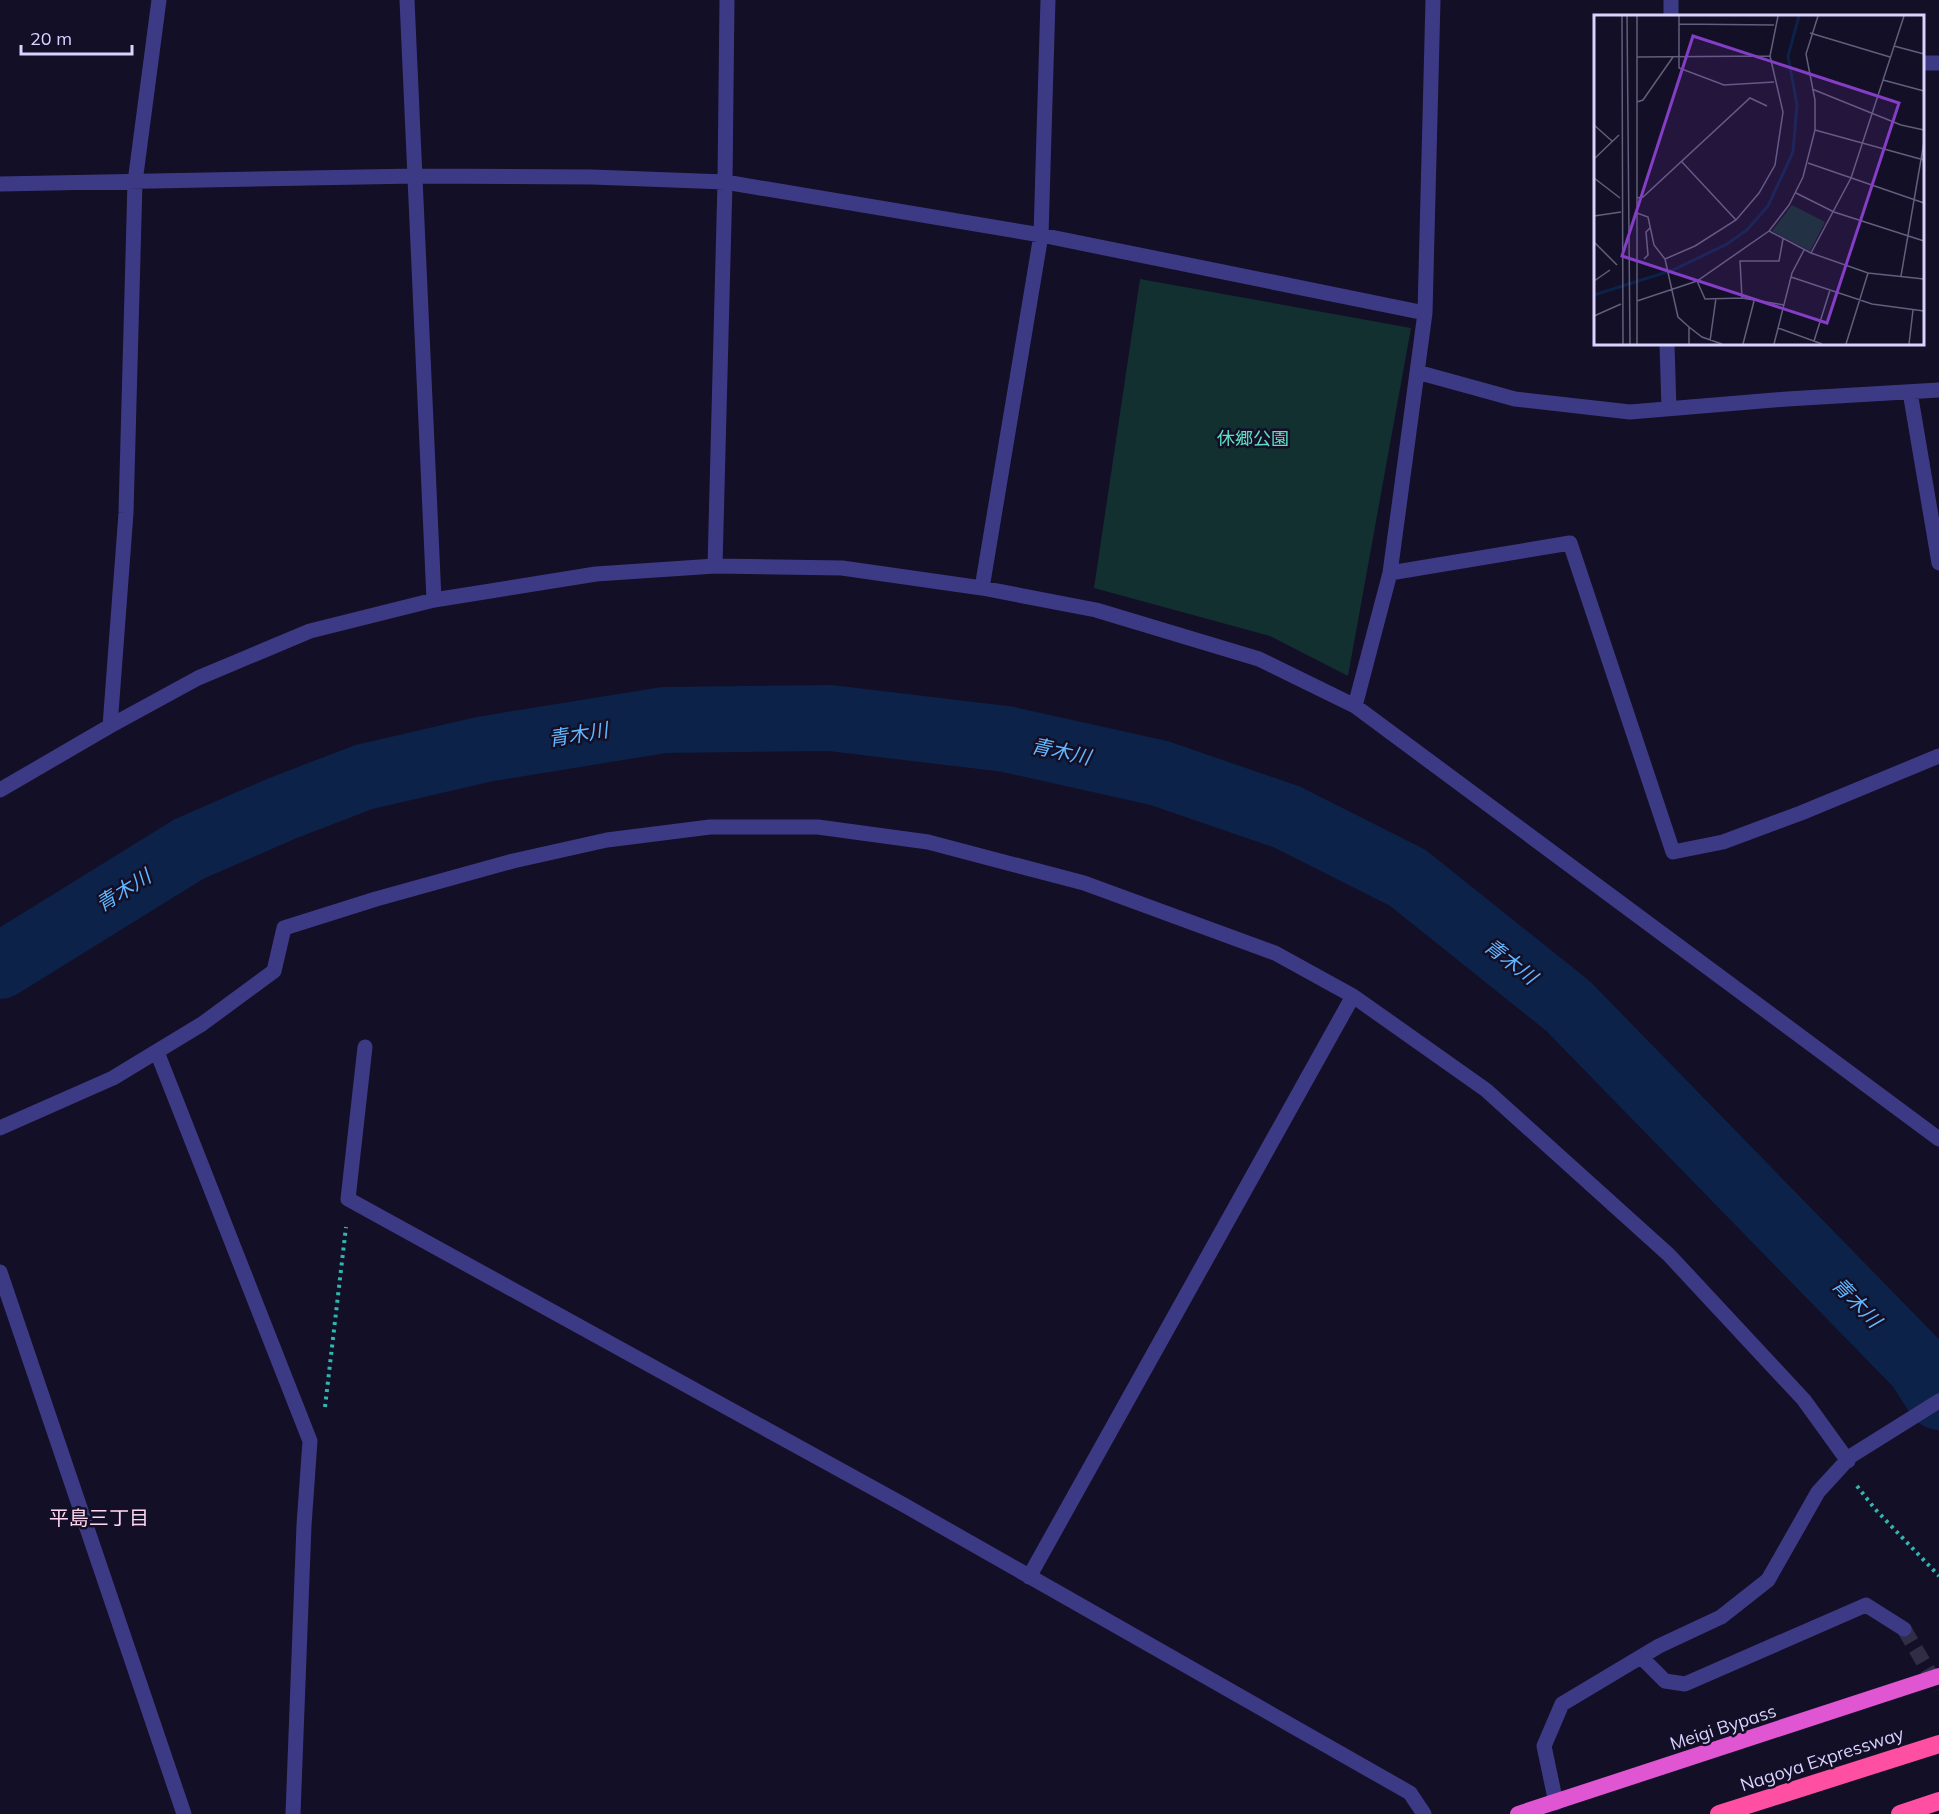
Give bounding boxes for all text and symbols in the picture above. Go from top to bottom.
inset map [1594,15,1924,345]
scale bar [21,18,132,56]
text: 20 m [30,27,72,50]
park label: 休郷公園 [1217,427,1289,450]
water label: 青木川 [546,717,612,751]
water label: 青木川 [1029,733,1095,770]
water label: 青木川 [91,862,157,916]
water label: 青木川 [1480,933,1544,991]
water label: 青木川 [1827,1272,1888,1334]
district label: 平島三丁目 [49,1505,149,1530]
street label: Meigi Bypass [1667,1699,1779,1755]
street label: Nagoya Expressway [1737,1722,1907,1796]

